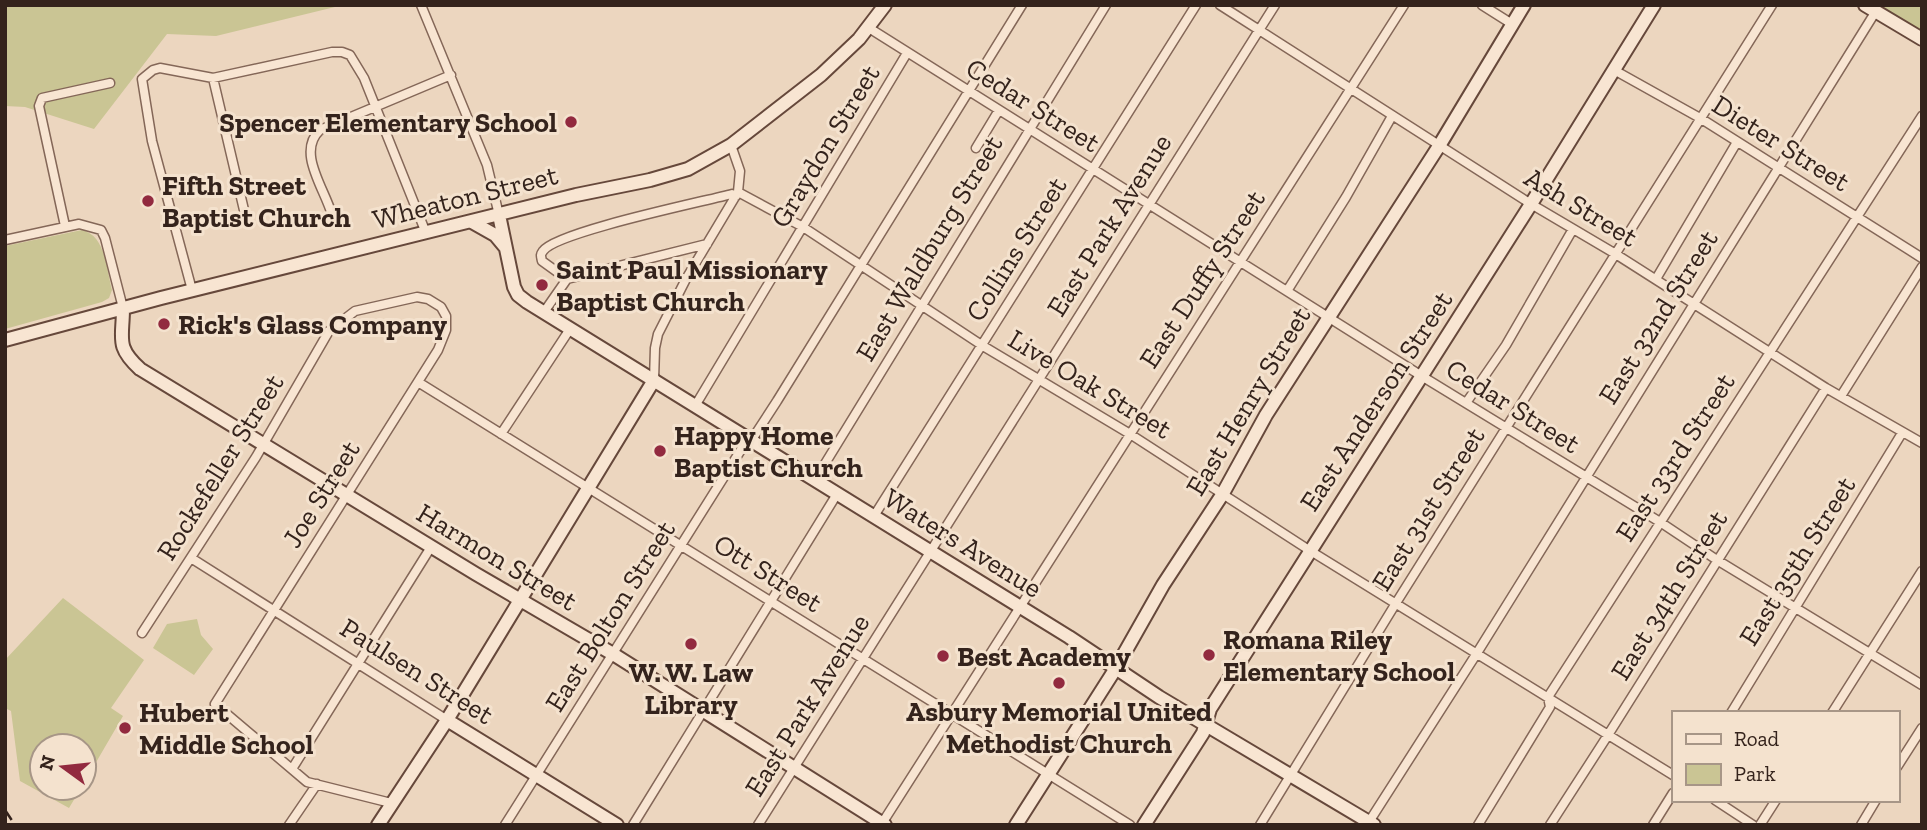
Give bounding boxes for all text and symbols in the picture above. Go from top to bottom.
street label: Cedar Street [960,51,1107,159]
street label: Graydon Street [764,58,887,233]
street label: Dieter Street [1706,88,1856,199]
place label: Spencer Elementary School [219,106,557,139]
marker: Spencer Elementary School [563,114,579,130]
street label: East Park Avenue [1040,128,1178,322]
street label: East Waldburg Street [849,129,1010,367]
street label: Wheaton Street [369,158,561,236]
street label: Ash Street [1519,160,1644,254]
place label: Fifth Street Baptist Church [162,169,351,234]
street label: Collins Street [959,170,1074,327]
street label: East Duffy Street [1132,183,1272,374]
marker: Fifth Street Baptist Church [140,193,156,209]
street label: East 32nd Street [1591,224,1725,410]
place label: Saint Paul Missionary Baptist Church [556,253,828,318]
marker: Saint Paul Missionary Baptist Church [534,277,550,293]
street label: East Anderson Street [1293,284,1460,517]
street label: East Henry Street [1179,300,1318,501]
place label: Rick's Glass Company [178,308,447,341]
marker: Rick's Glass Company [156,316,172,332]
street label: Live Oak Street [1002,322,1178,446]
street label: Cedar Street [1440,352,1587,460]
street label: East 33rd Street [1608,366,1742,547]
street label: Rockefeller Street [150,367,291,566]
place label: Happy Home Baptist Church [674,419,863,484]
street label: East 31st Street [1365,421,1492,597]
street label: Joe Street [275,434,367,554]
marker: Happy Home Baptist Church [652,443,668,459]
street label: East 35th Street [1732,470,1862,652]
street label: Waters Avenue [878,481,1048,605]
street label: Harmon Street [411,496,584,618]
street label: East 34th Street [1604,504,1735,686]
street label: East Bolton Street [538,514,682,717]
street label: Ott Street [708,527,829,619]
street label: East Park Avenue [738,608,876,802]
street label: Paulsen Street [334,611,500,731]
place label: Romana Riley Elementary School [1223,623,1455,688]
marker: W. W. Law Library [683,636,699,652]
place label: Best Academy [957,640,1131,673]
marker: Romana Riley Elementary School [1201,647,1217,663]
marker: Best Academy [935,648,951,664]
place label: W. W. Law Library [629,656,754,721]
marker: Asbury Memorial United Methodist Church [1051,675,1067,691]
place label: Asbury Memorial United Methodist Church [906,695,1212,760]
place label: Hubert Middle School [139,696,313,761]
legend [1672,711,1899,802]
marker: Hubert Middle School [117,720,133,736]
text: Road [1734,726,1780,751]
north arrow [28,732,98,802]
text: N [34,753,60,773]
text: Park [1734,761,1776,786]

